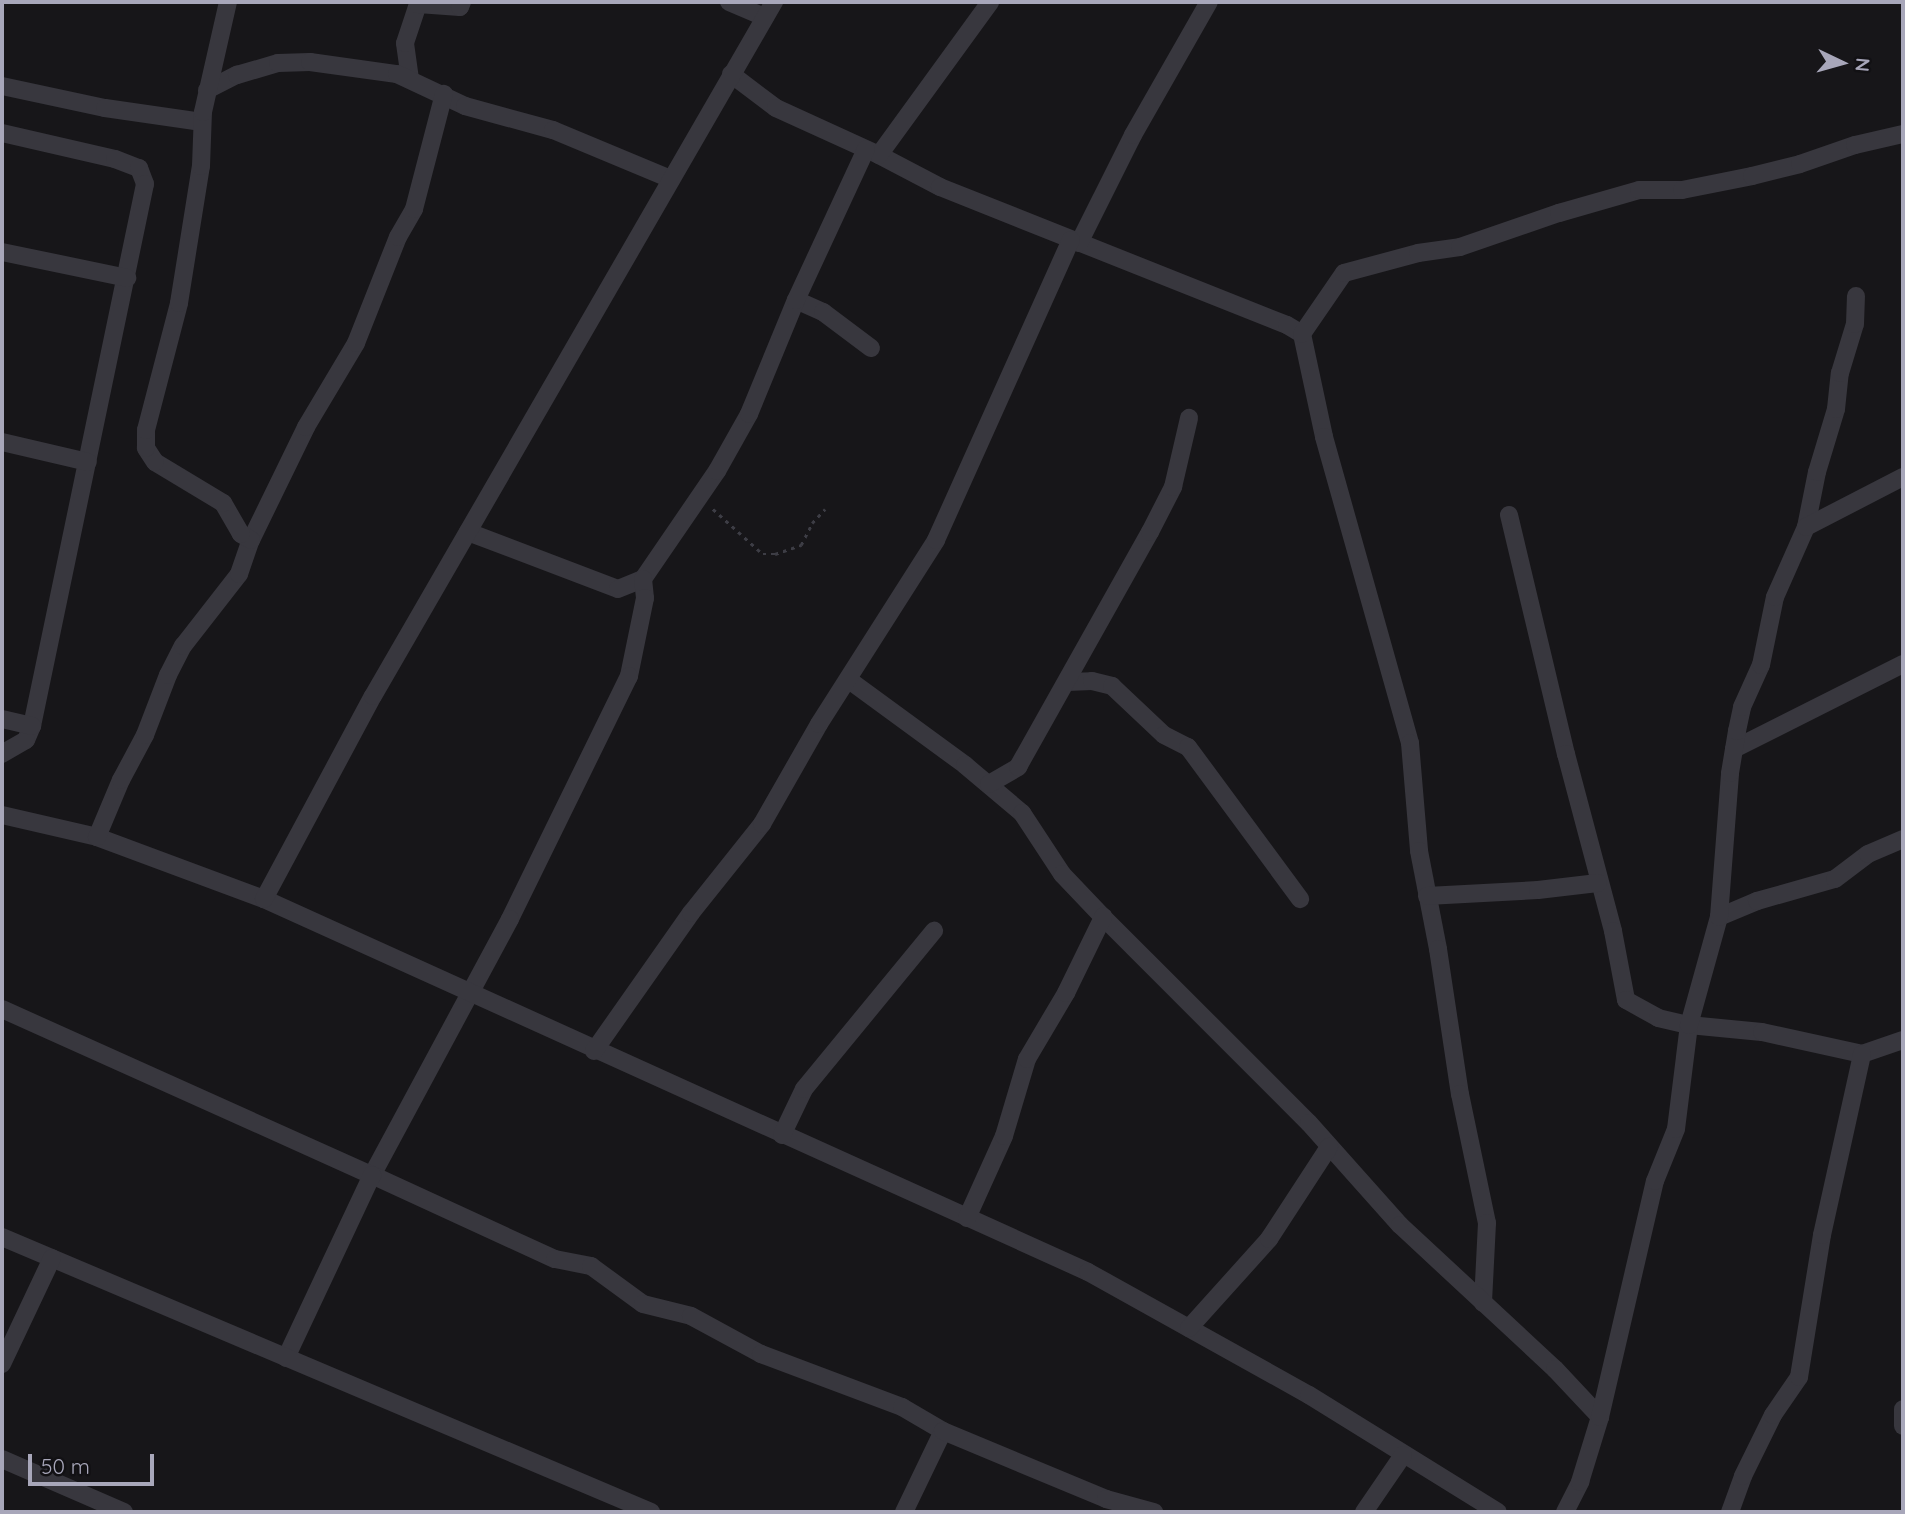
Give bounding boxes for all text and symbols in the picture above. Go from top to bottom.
north arrow [1807,28,1877,98]
text: N [1850,57,1875,73]
scale bar [32,1440,158,1484]
text: 50 m [41,1453,90,1479]

